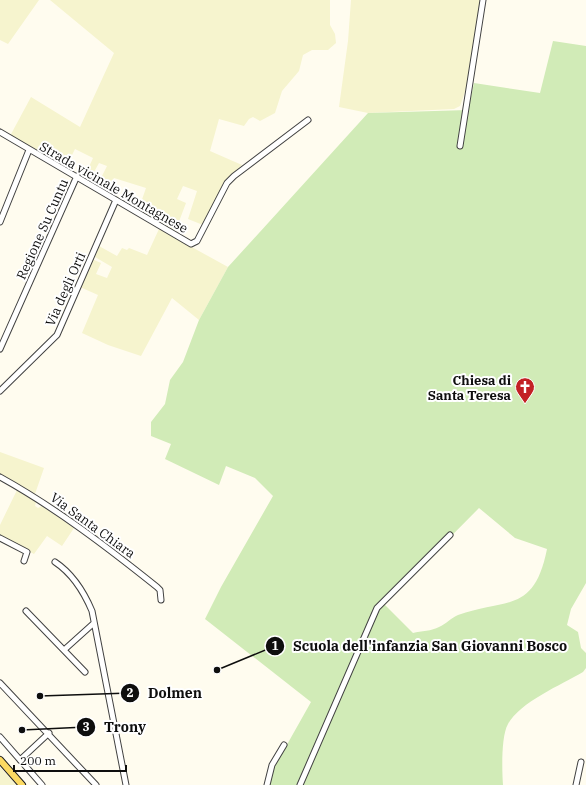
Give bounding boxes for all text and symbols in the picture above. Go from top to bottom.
street label: Strada vicinale Montagnese [37,138,191,237]
street label: Regione Su Cuntu [13,176,72,282]
street label: Via degli Orti [42,249,89,329]
place label: Chiesa di Santa Teresa [428,372,512,404]
church icon: Chiesa di Santa Teresa [514,376,536,404]
street label: Via Santa Chiara [47,489,139,562]
callout: Scuola dell'infanzia San Giovanni Bosco [265,633,575,659]
text: Scuola dell'infanzia San Giovanni Bosco [293,637,567,655]
text: 1 [271,638,279,653]
callout: Dolmen [120,680,210,706]
text: Dolmen [148,684,202,702]
text: 2 [126,685,134,700]
callout: Trony [76,714,154,740]
text: Trony [104,718,146,736]
text: 3 [82,719,90,734]
scale bar [14,747,126,773]
text: 200 m [20,753,56,768]

